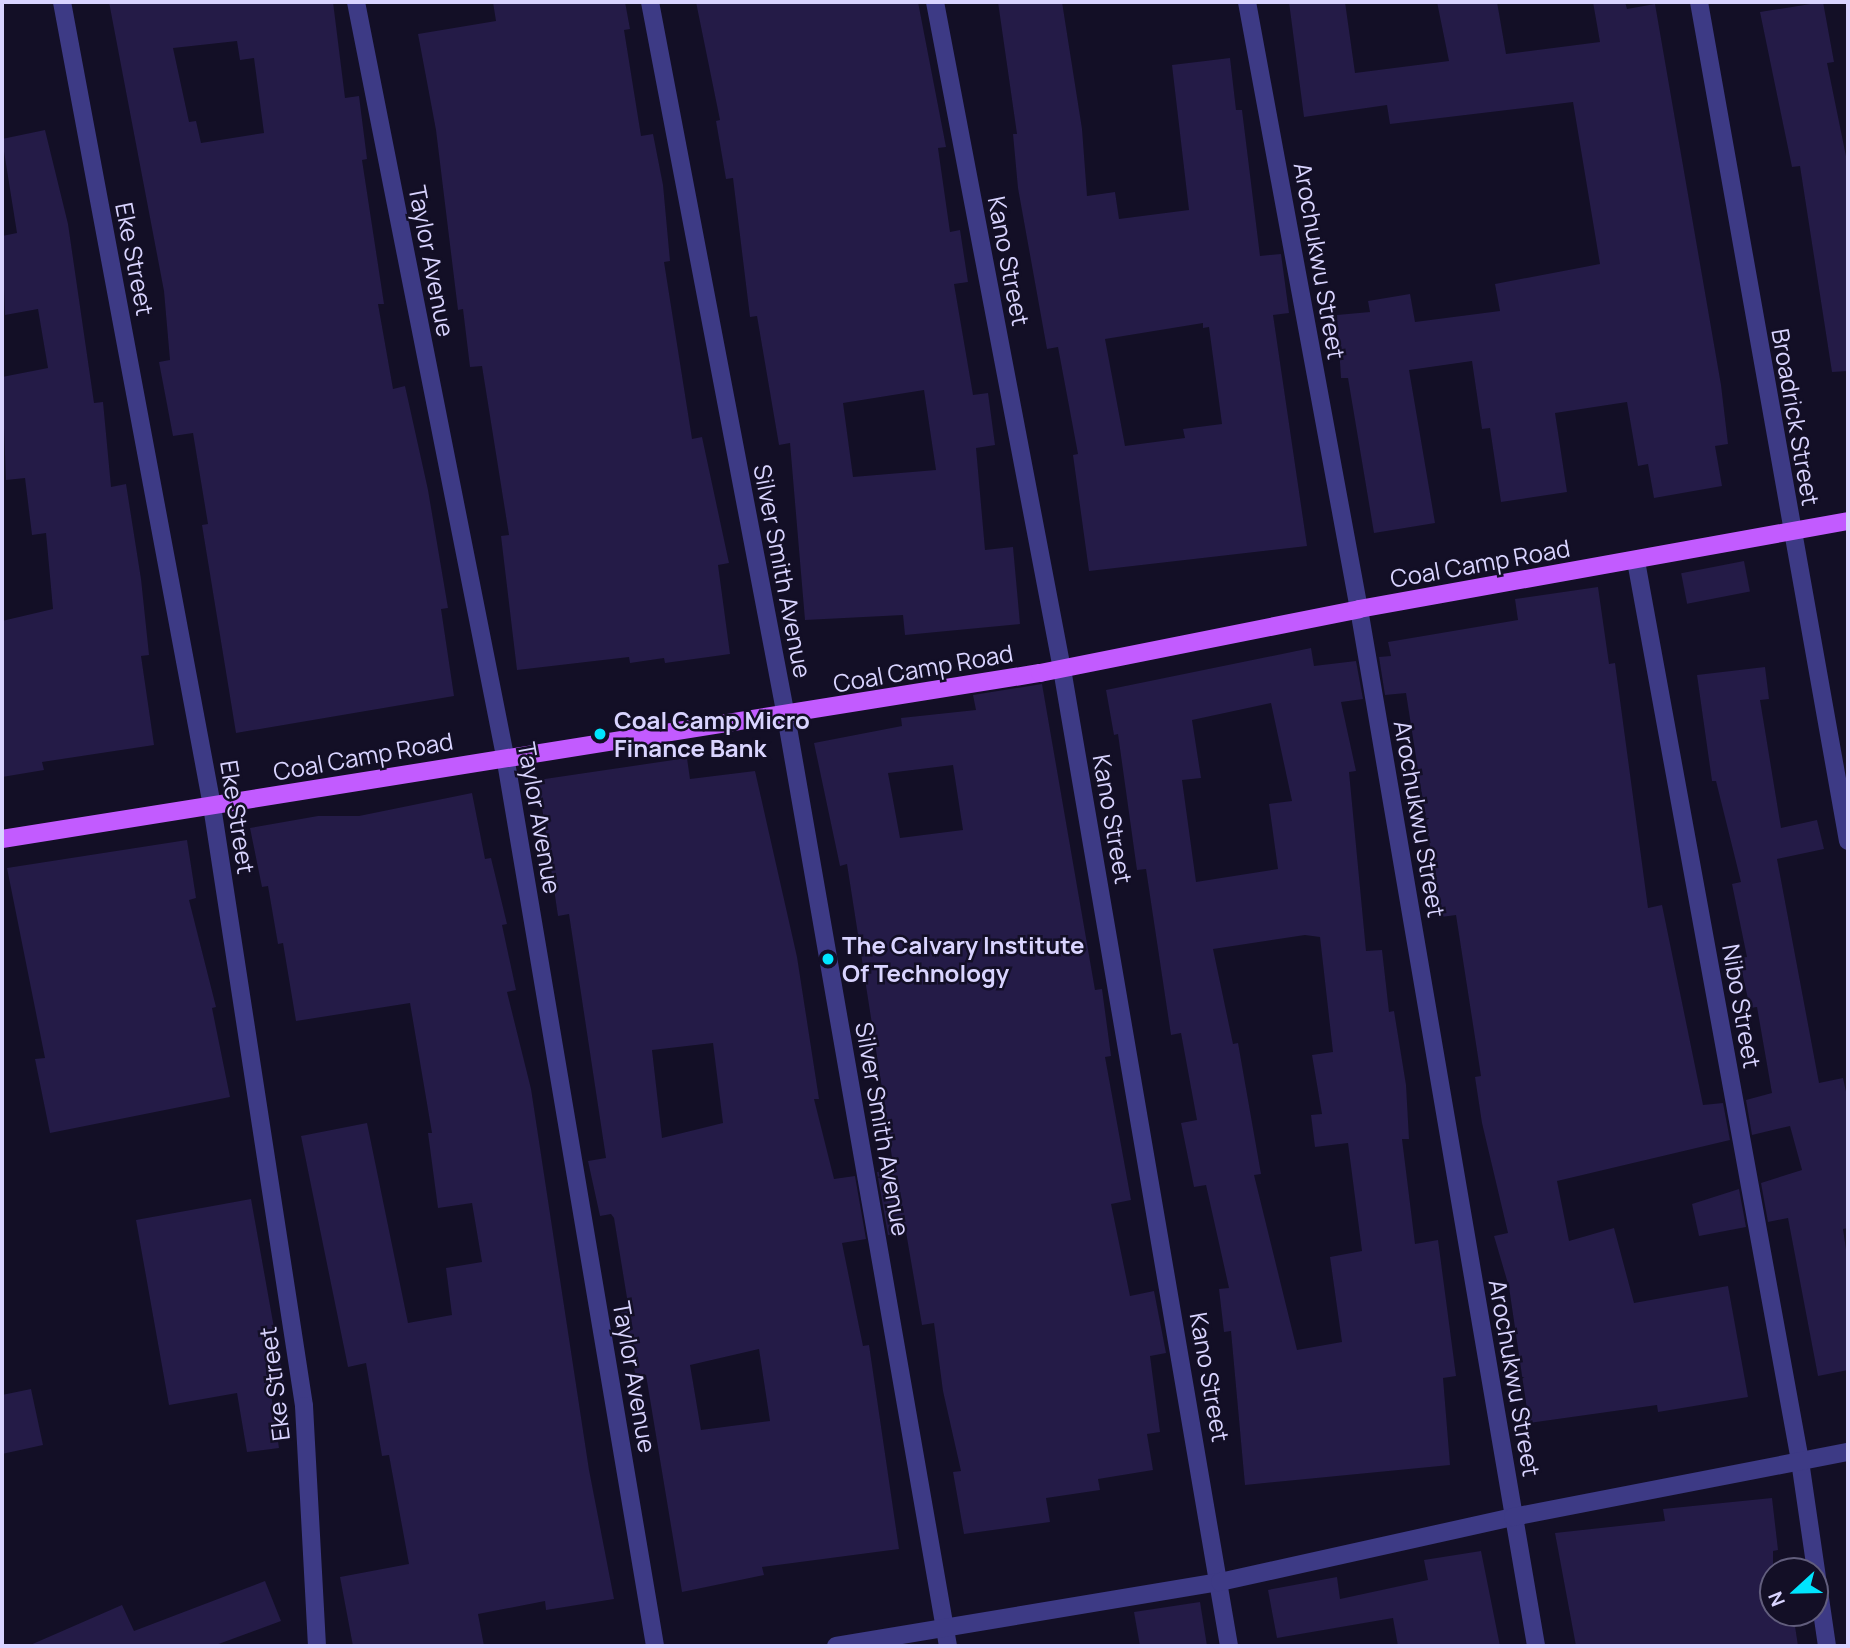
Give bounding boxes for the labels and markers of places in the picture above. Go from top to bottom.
place label: Coal Camp Micro Finance Bank [614,706,810,762]
marker: Coal Camp Micro Finance Bank [592,726,608,742]
place label: The Calvary Institute Of Technology [842,931,1084,987]
marker: The Calvary Institute Of Technology [820,951,836,967]

